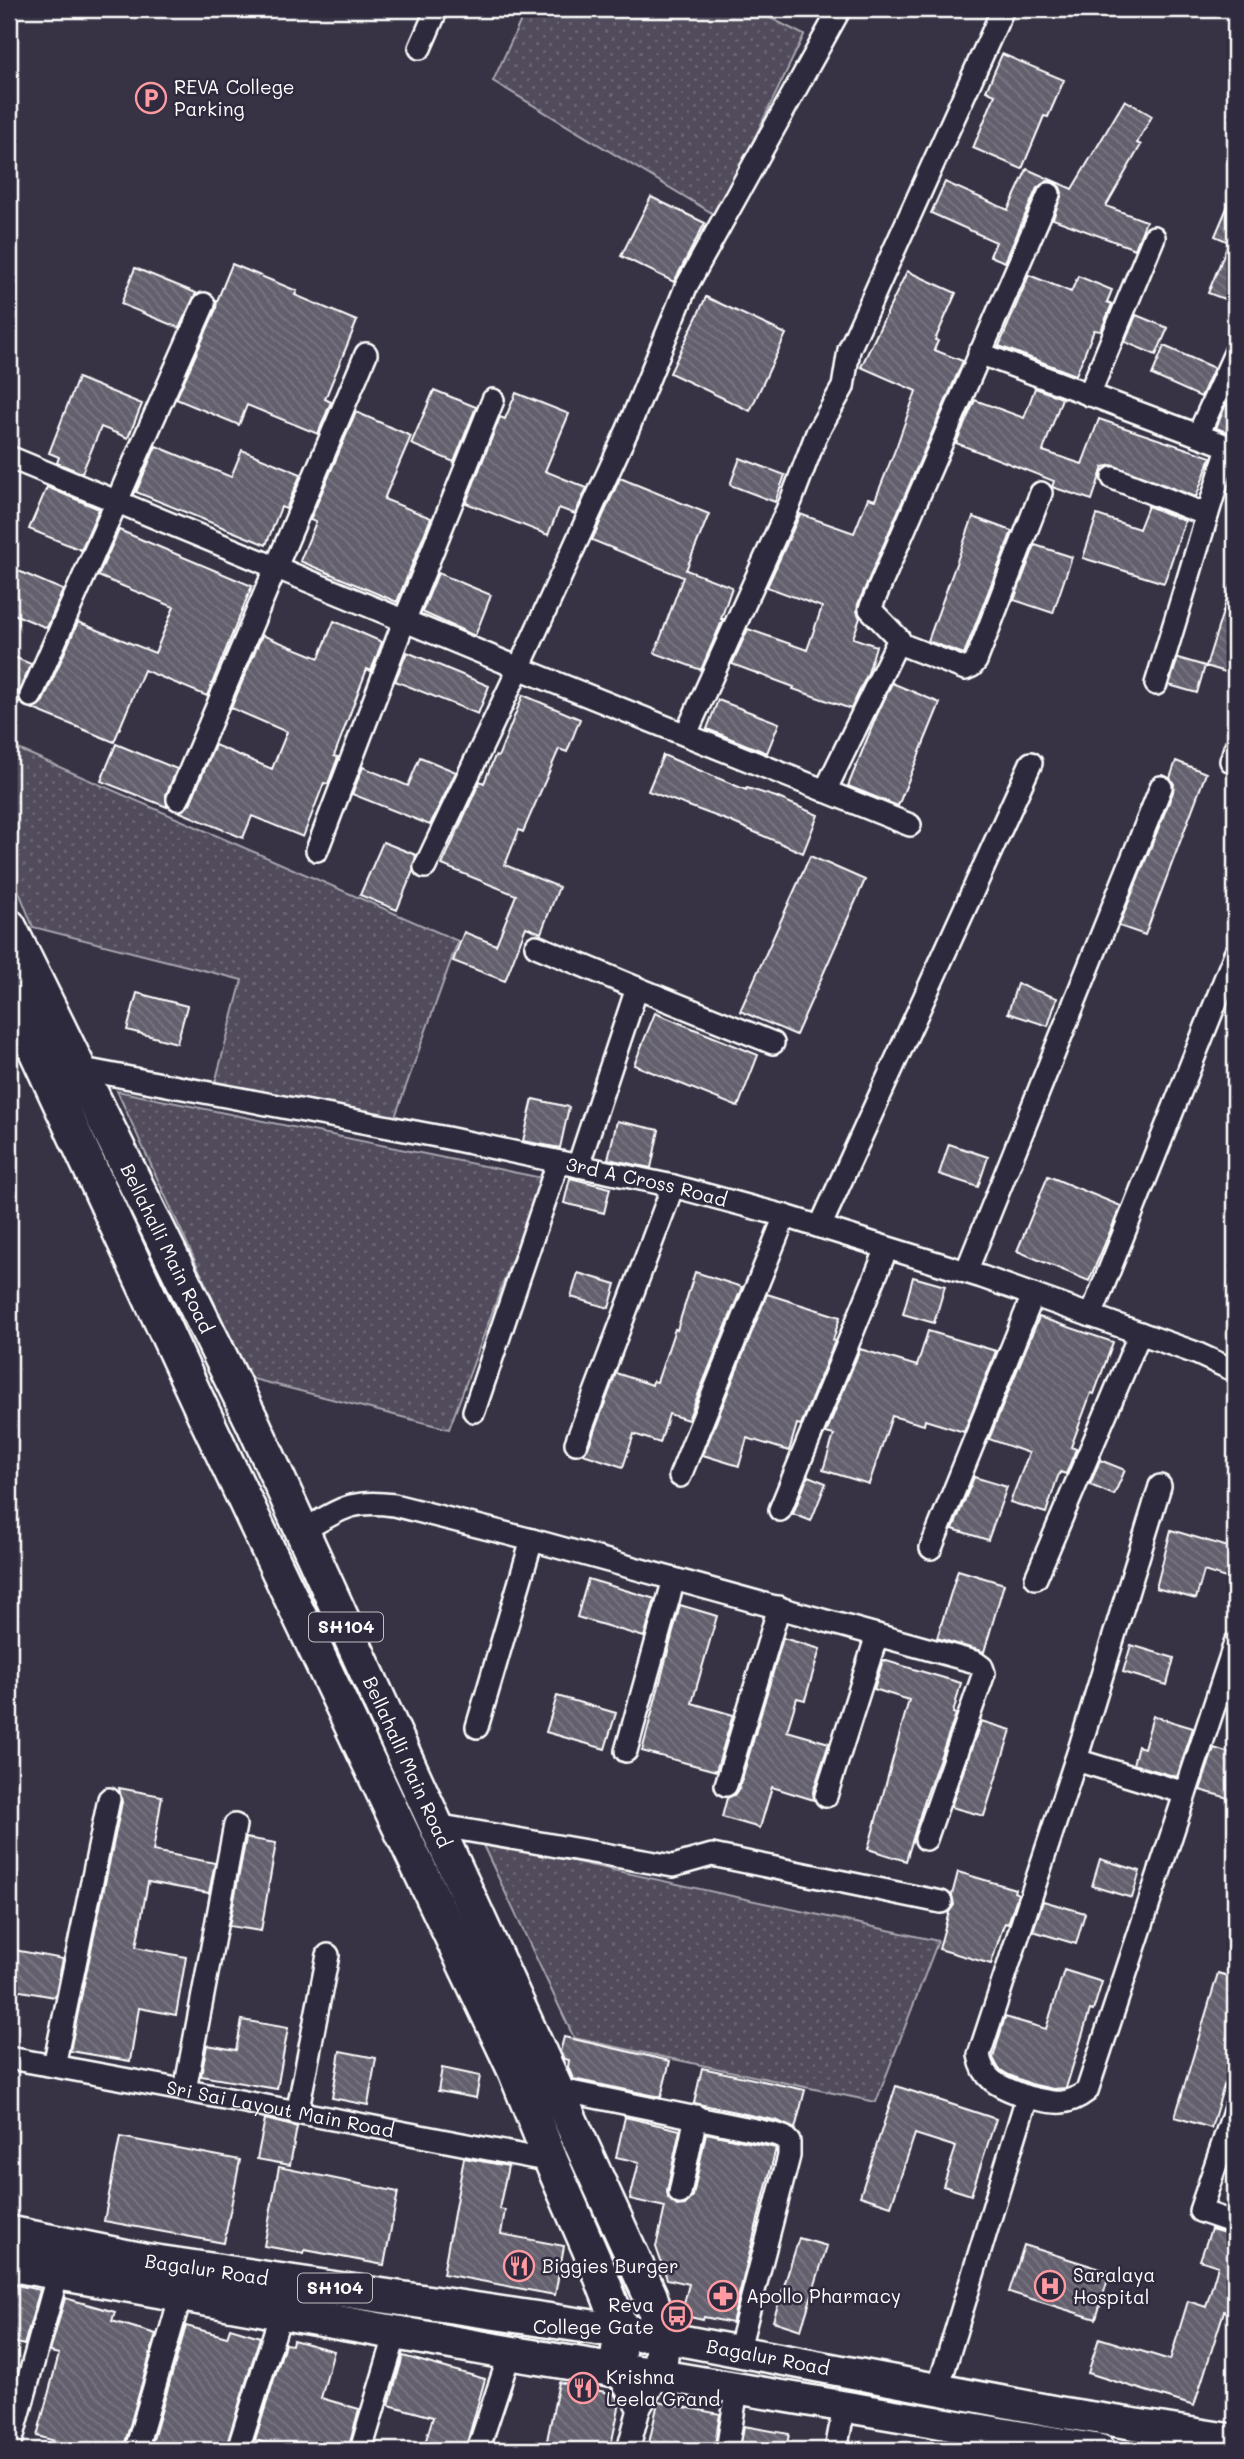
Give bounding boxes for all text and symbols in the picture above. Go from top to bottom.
place label: REVA College Parking [174,74,295,121]
parking icon: REVA College Parking [134,81,168,115]
street label: 3rd A Cross Road [564,1151,730,1212]
street label: Bellahalli Main Road [115,1159,220,1337]
road number: SH104 [309,1612,383,1642]
street label: Bellahalli Main Road [358,1672,458,1851]
street label: Sri Sai Layout Main Road [164,2074,396,2143]
street label: Bagalur Road [143,2247,270,2291]
restaurant icon: Biggies Burger [502,2249,536,2283]
place label: Biggies Burger [542,2253,679,2278]
place label: Saralaya Hospital [1073,2262,1155,2309]
hospital icon: Saralaya Hospital [1033,2269,1067,2303]
road number: SH104 [298,2274,372,2302]
pharmacy icon: Apollo Pharmacy [706,2279,740,2313]
place label: Apollo Pharmacy [746,2283,901,2308]
place label: Reva College Gate [533,2292,654,2339]
bus stop icon: Reva College Gate [660,2299,694,2333]
street label: Bagalur Road [705,2333,832,2380]
place label: Krishna Leela Grand [606,2364,720,2411]
restaurant icon: Krishna Leela Grand [566,2371,600,2405]

